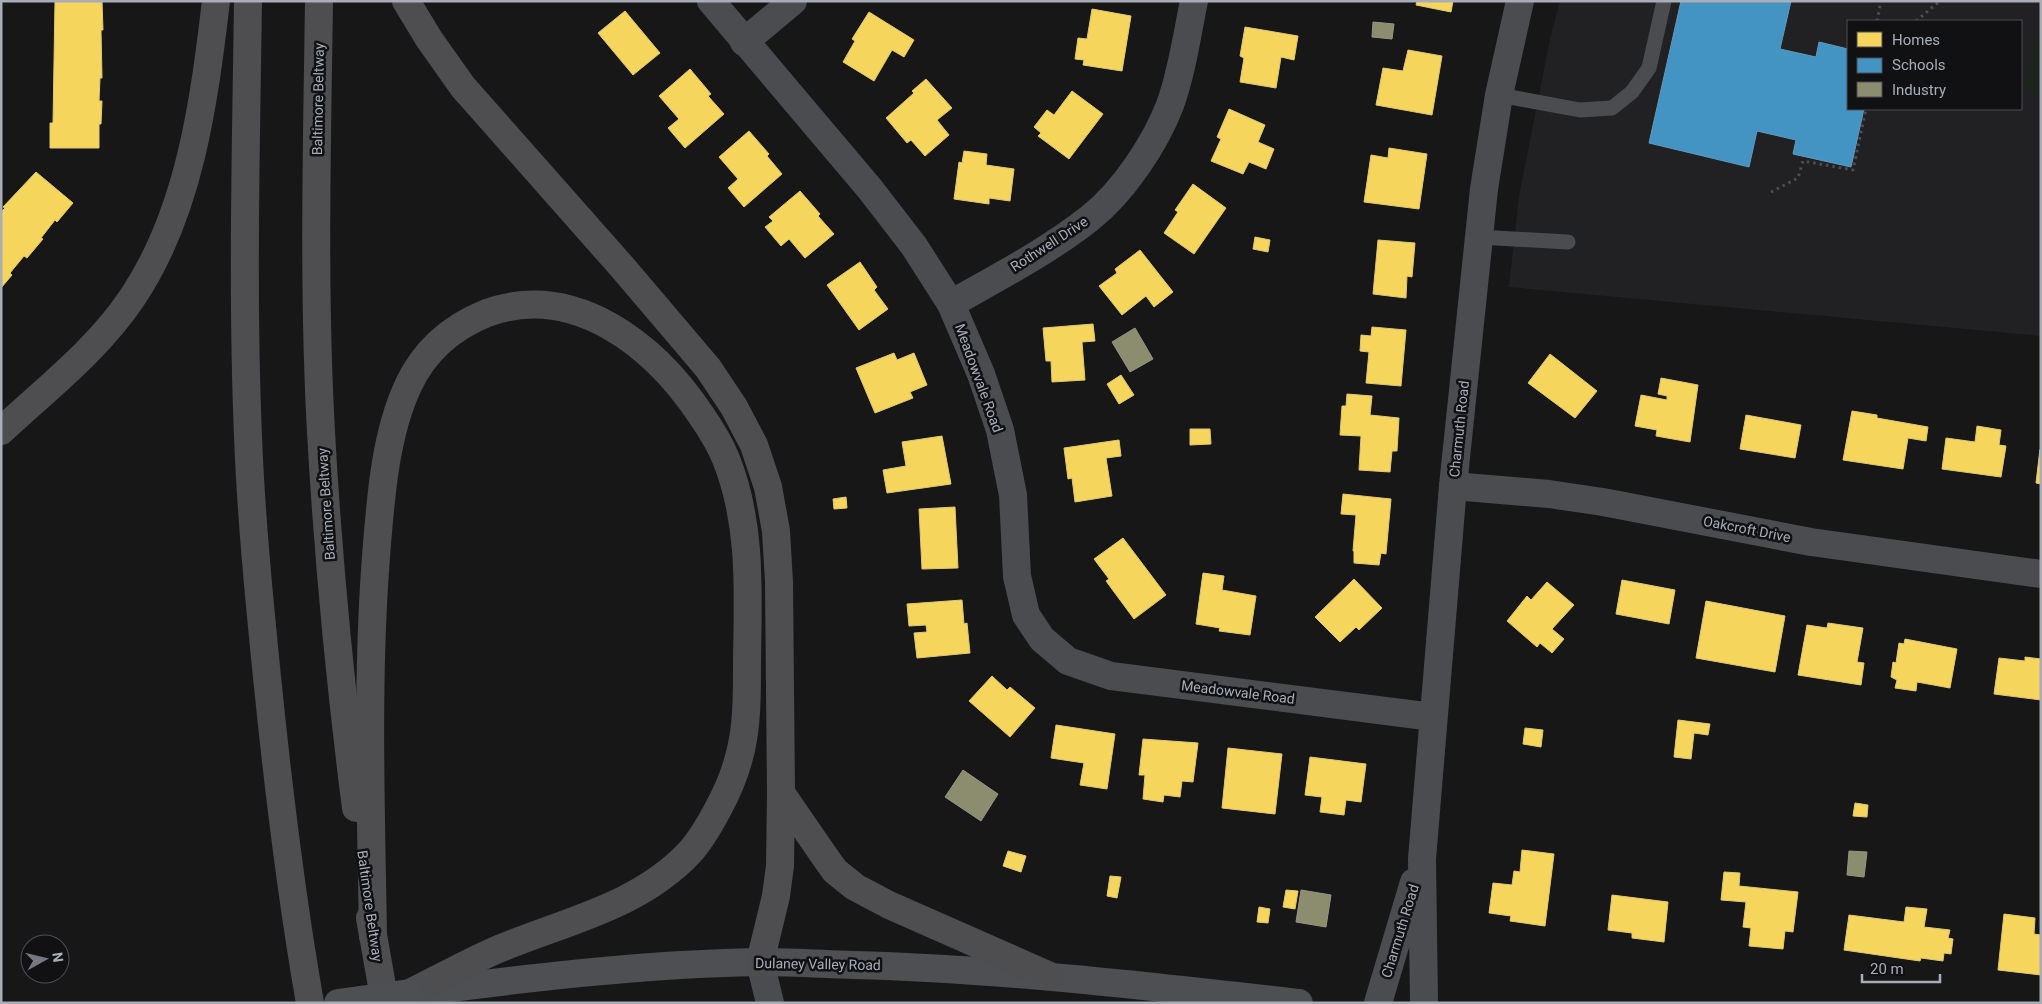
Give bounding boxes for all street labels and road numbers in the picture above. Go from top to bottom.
street label: Baltimore Beltway [309,42,327,155]
street label: Rothwell Drive [1007,213,1091,275]
street label: Meadowvale Road [952,322,1006,434]
street label: Charmuth Road [1446,380,1472,478]
street label: Baltimore Beltway [314,447,338,561]
street label: Oakcroft Drive [1702,513,1792,545]
street label: Meadowvale Road [1180,677,1296,707]
street label: Baltimore Beltway [354,849,386,963]
street label: Charmuth Road [1378,882,1422,980]
street label: Dulaney Valley Road [755,955,881,973]

